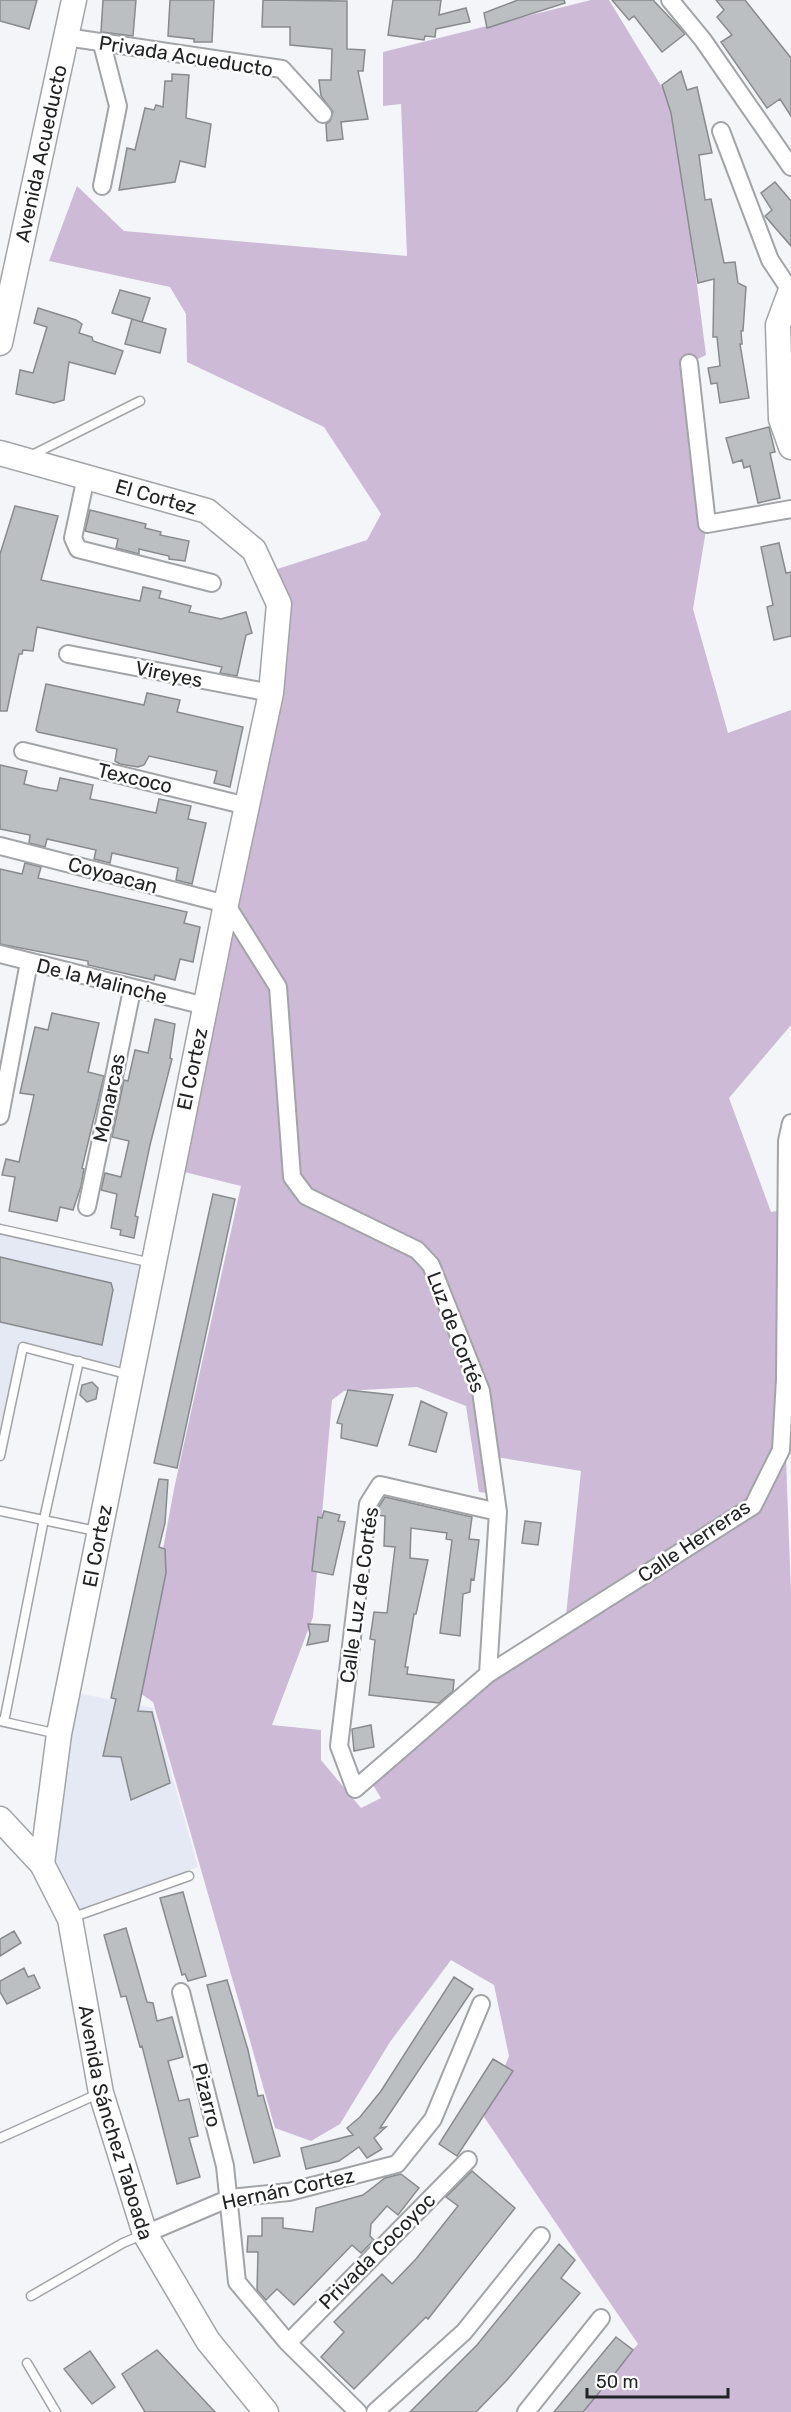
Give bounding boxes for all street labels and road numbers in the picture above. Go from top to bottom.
street label: Privada Acueducto [97,30,275,82]
street label: Avenida Acueducto [10,62,72,244]
street label: El Cortez [113,474,199,520]
street label: Vireyes [133,656,205,692]
street label: Texcoco [95,758,175,798]
street label: Coyoacan [66,852,160,898]
street label: De la Malinche [34,953,170,1009]
street label: El Cortez [172,1026,212,1112]
street label: Monarcas [88,1051,130,1145]
street label: Luz de Cortés [422,1268,490,1396]
street label: Calle Herreras [633,1495,755,1587]
street label: El Cortez [77,1503,117,1589]
street label: Calle Luz de Cortés [335,1505,383,1685]
street label: Avenida Sánchez Taboada [74,2003,158,2243]
street label: Pizarro [187,2060,227,2130]
street label: Hernán Cortez [220,2163,356,2215]
street label: Privada Cocoyoc [314,2188,440,2314]

